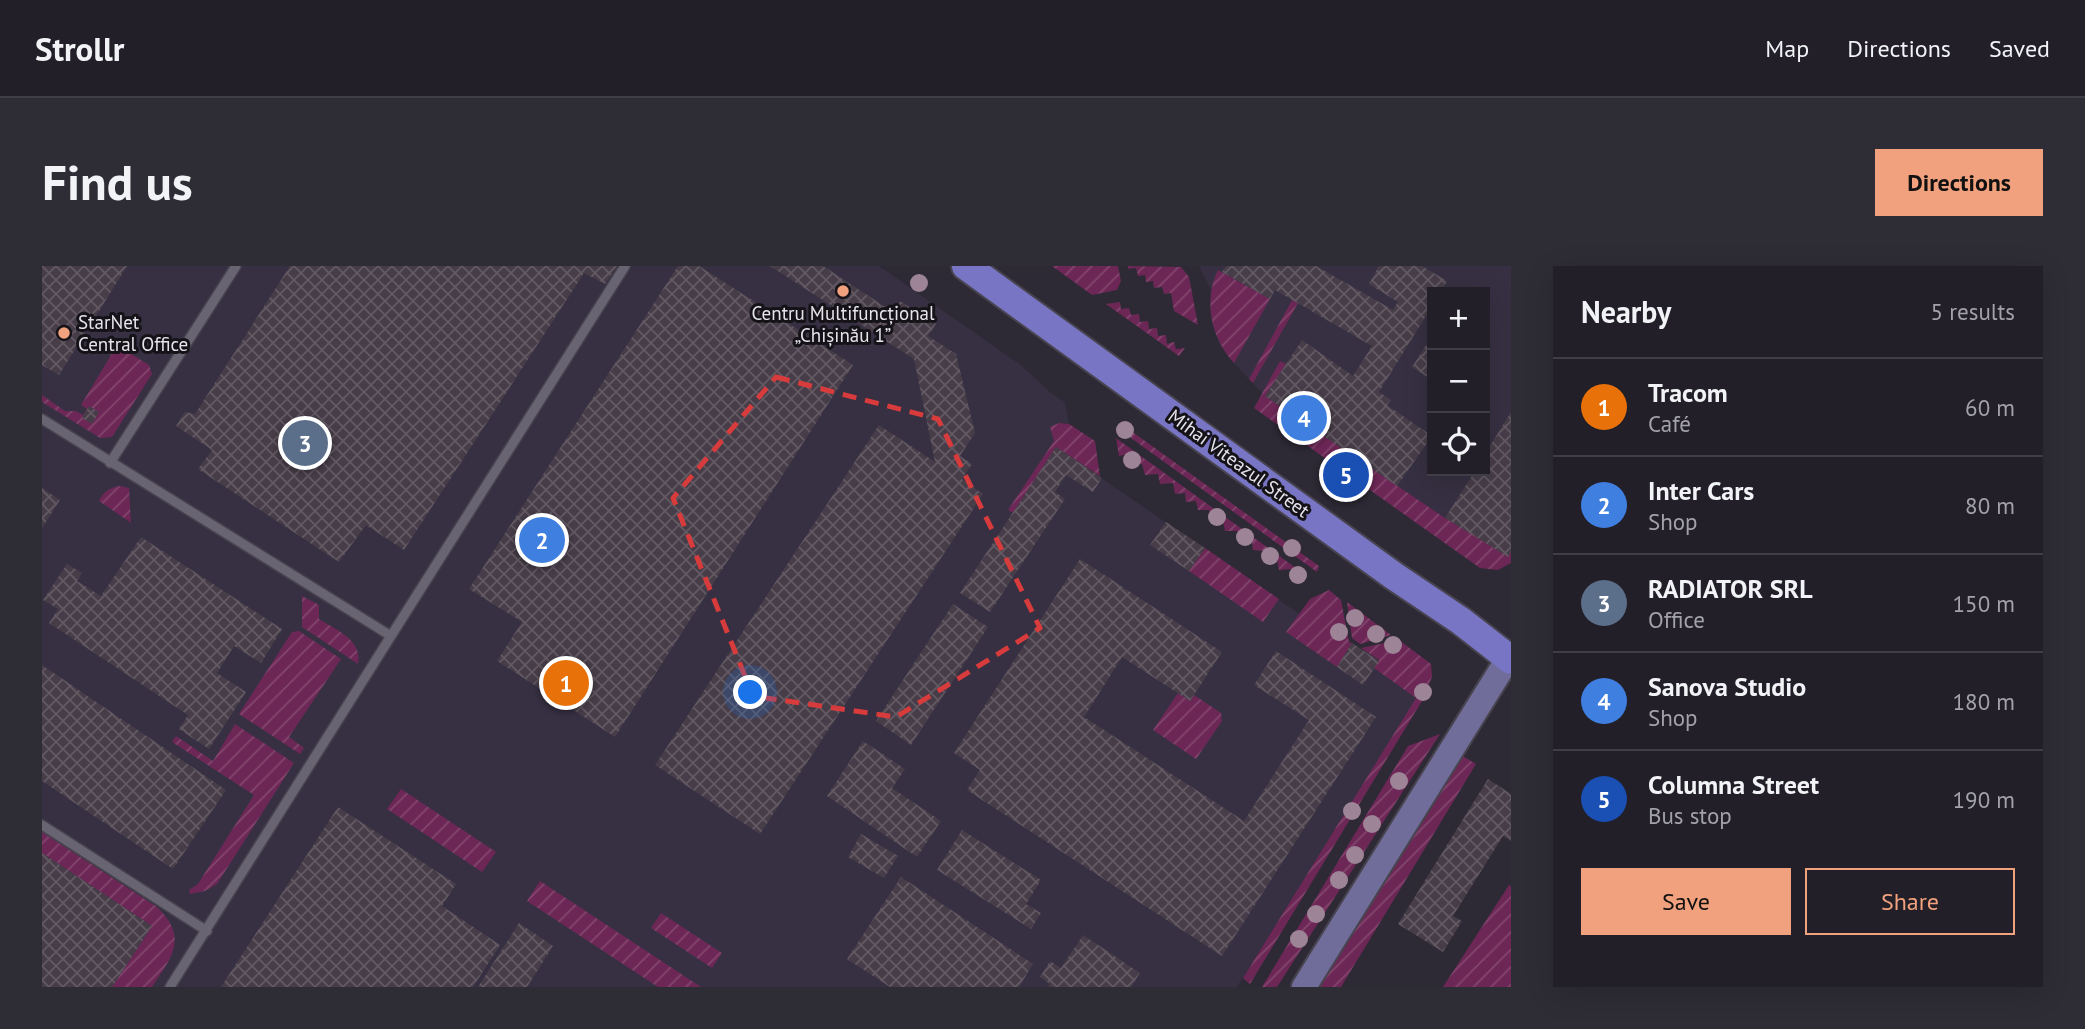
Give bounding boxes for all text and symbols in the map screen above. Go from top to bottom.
text: Strollr [35,27,124,70]
text: Map [1765,33,1809,64]
text: Directions [1847,33,1951,64]
text: Saved [1989,33,2050,64]
button: Directions [1875,149,2043,216]
text: Find us [42,150,193,214]
marker: Centru Multifuncțional „Chișinău 1” [835,283,851,299]
map controls [1427,287,1490,476]
button: + [1427,287,1490,350]
text: Nearby [1581,292,1671,331]
text: 5 results [1931,297,2015,326]
place label: Centru Multifuncțional „Chișinău 1” [751,301,935,347]
place label: StarNet Central Office [78,310,188,356]
marker: StarNet Central Office [56,325,72,341]
button: − [1427,350,1490,413]
text: Tracom [1648,376,1728,409]
pin: 4 [1281,392,1327,444]
text: 1 [1597,393,1611,422]
text: 60 m [1965,393,2015,422]
street label: Mihai Viteazul Street [1164,404,1315,523]
text: Café [1648,409,1691,438]
button: locate [1427,413,1490,476]
pin: 3 [282,417,328,469]
pin: 5 [1323,449,1369,501]
text: Inter Cars [1648,474,1754,507]
text: 2 [1597,491,1611,520]
text: 80 m [1965,491,2015,520]
text: Shop [1648,507,1698,536]
pin: 2 [519,514,565,566]
text: RADIATOR SRL [1648,572,1813,605]
text: 3 [1597,589,1611,618]
text: 150 m [1953,589,2015,618]
text: Office [1648,605,1705,634]
pin: 1 [543,657,589,709]
text: Sanova Studio [1648,670,1806,703]
your location [733,675,767,709]
text: 4 [1597,687,1611,716]
text: 180 m [1953,687,2015,716]
text: Shop [1648,703,1698,732]
text: Columna Street [1648,768,1819,801]
text: 5 [1597,785,1611,814]
text: 190 m [1953,785,2015,814]
text: Bus stop [1648,801,1732,830]
button: Save [1581,868,1791,935]
button: Share [1805,868,2015,935]

